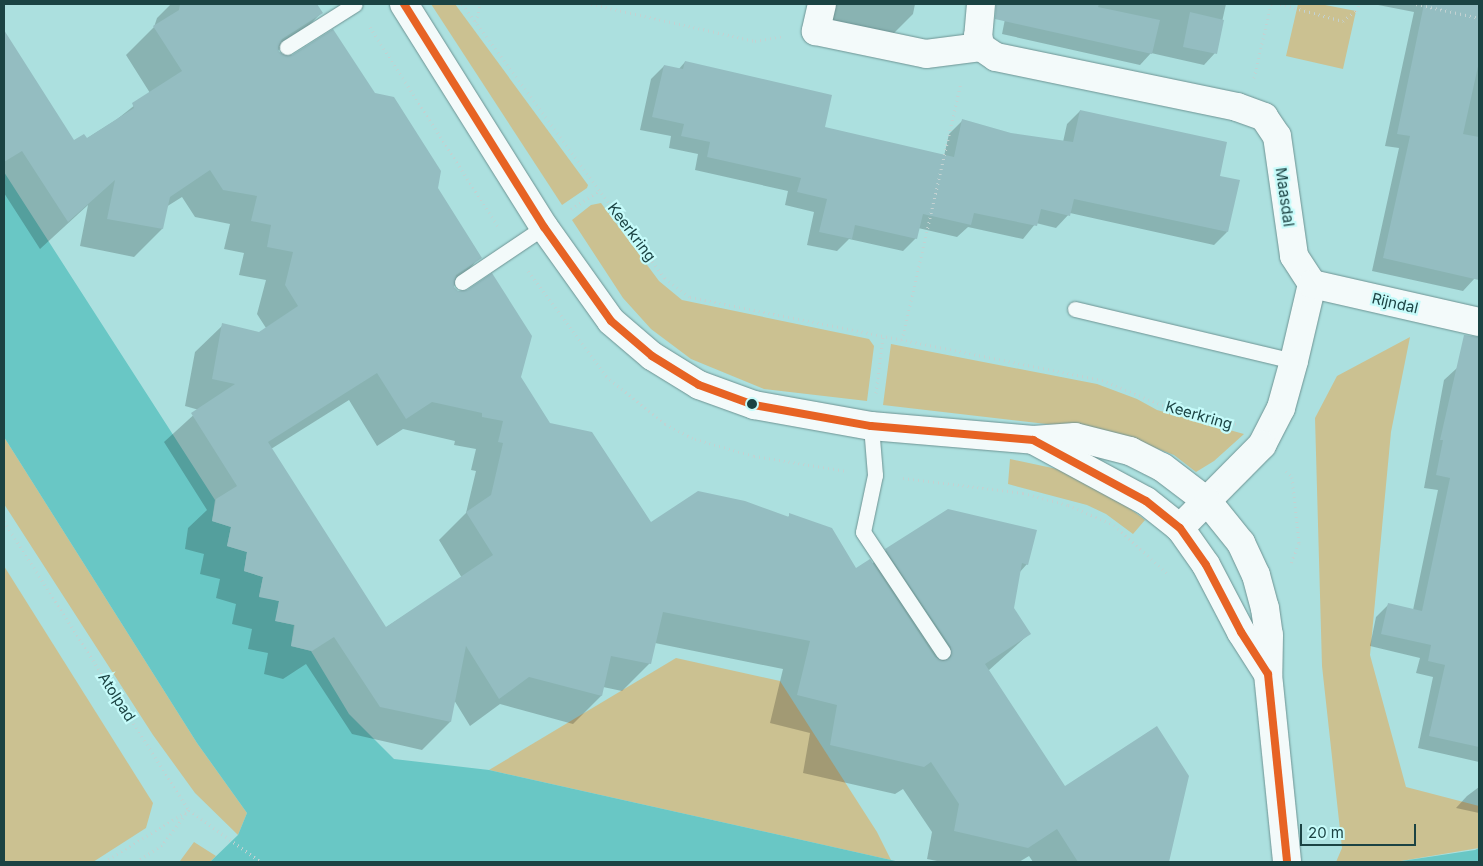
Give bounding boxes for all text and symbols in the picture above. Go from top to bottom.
street label: Maasdal [1272,166,1298,228]
street label: Keerkring [604,199,660,265]
street label: Rijndal [1370,289,1420,317]
street label: Keerkring [1164,397,1234,433]
unlabelled marker [747,399,757,409]
street label: Atolpad [95,669,139,725]
scale bar [1303,814,1419,846]
text: 20 m [1308,823,1344,842]

